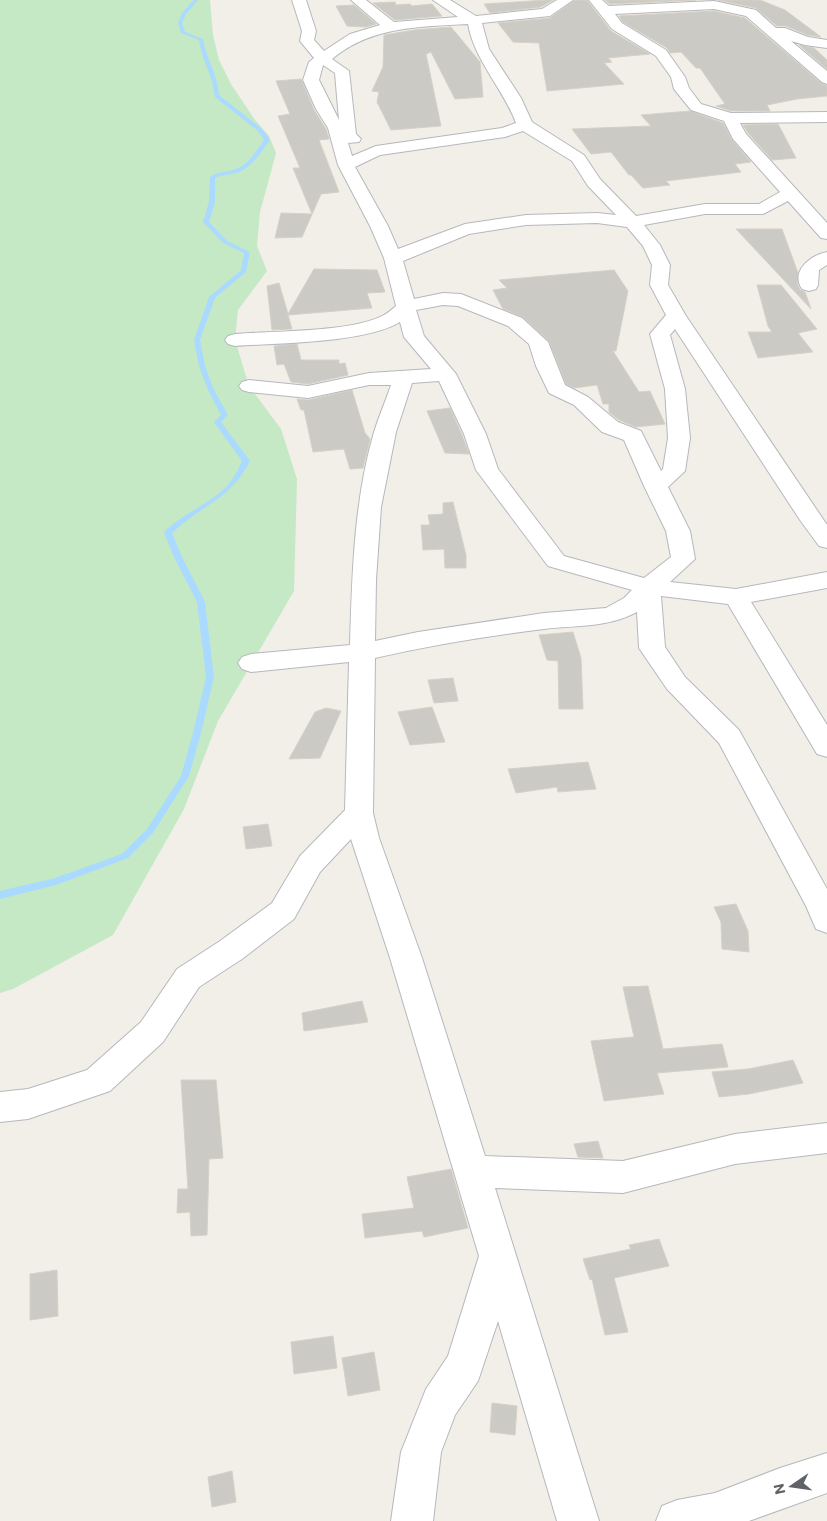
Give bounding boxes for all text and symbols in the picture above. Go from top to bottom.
north arrow [767,1461,817,1511]
text: N [769,1482,788,1496]

